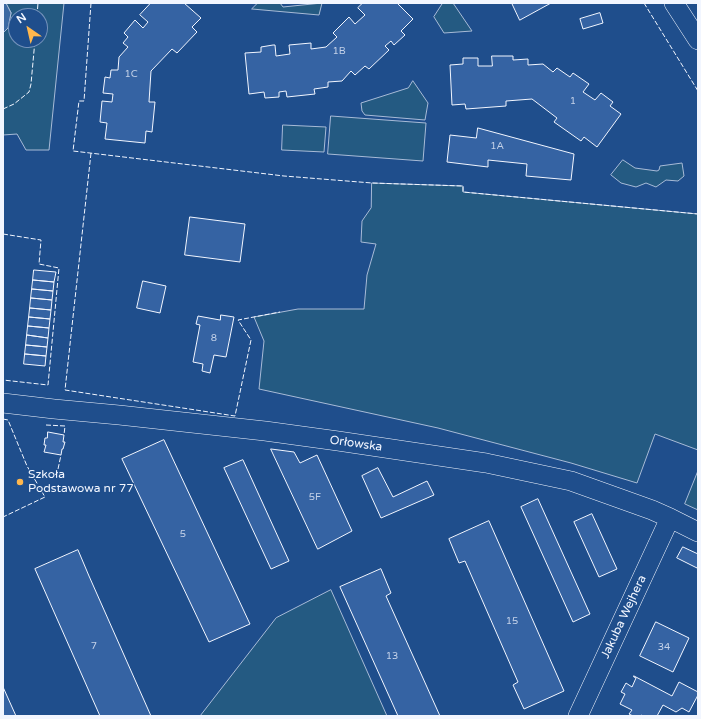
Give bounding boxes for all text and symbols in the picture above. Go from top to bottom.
north arrow [8,8,48,48]
text: N [14,11,29,26]
house number: 1B [332,45,346,57]
house number: 1C [124,68,138,80]
house number: 1 [570,95,576,107]
house number: 1A [490,140,504,152]
house number: 8 [211,332,217,344]
street label: Orłowska [329,433,383,455]
place label: Szkoła Podstawowa nr 77 [28,468,134,496]
marker: Szkoła Podstawowa nr 77 [15,477,25,487]
house number: 5F [309,491,321,503]
house number: 5 [180,528,186,540]
street label: Jakuba Wejhera [598,573,650,661]
house number: 15 [506,615,518,627]
house number: 7 [91,640,97,652]
house number: 34 [658,641,670,653]
house number: 13 [386,650,398,662]

